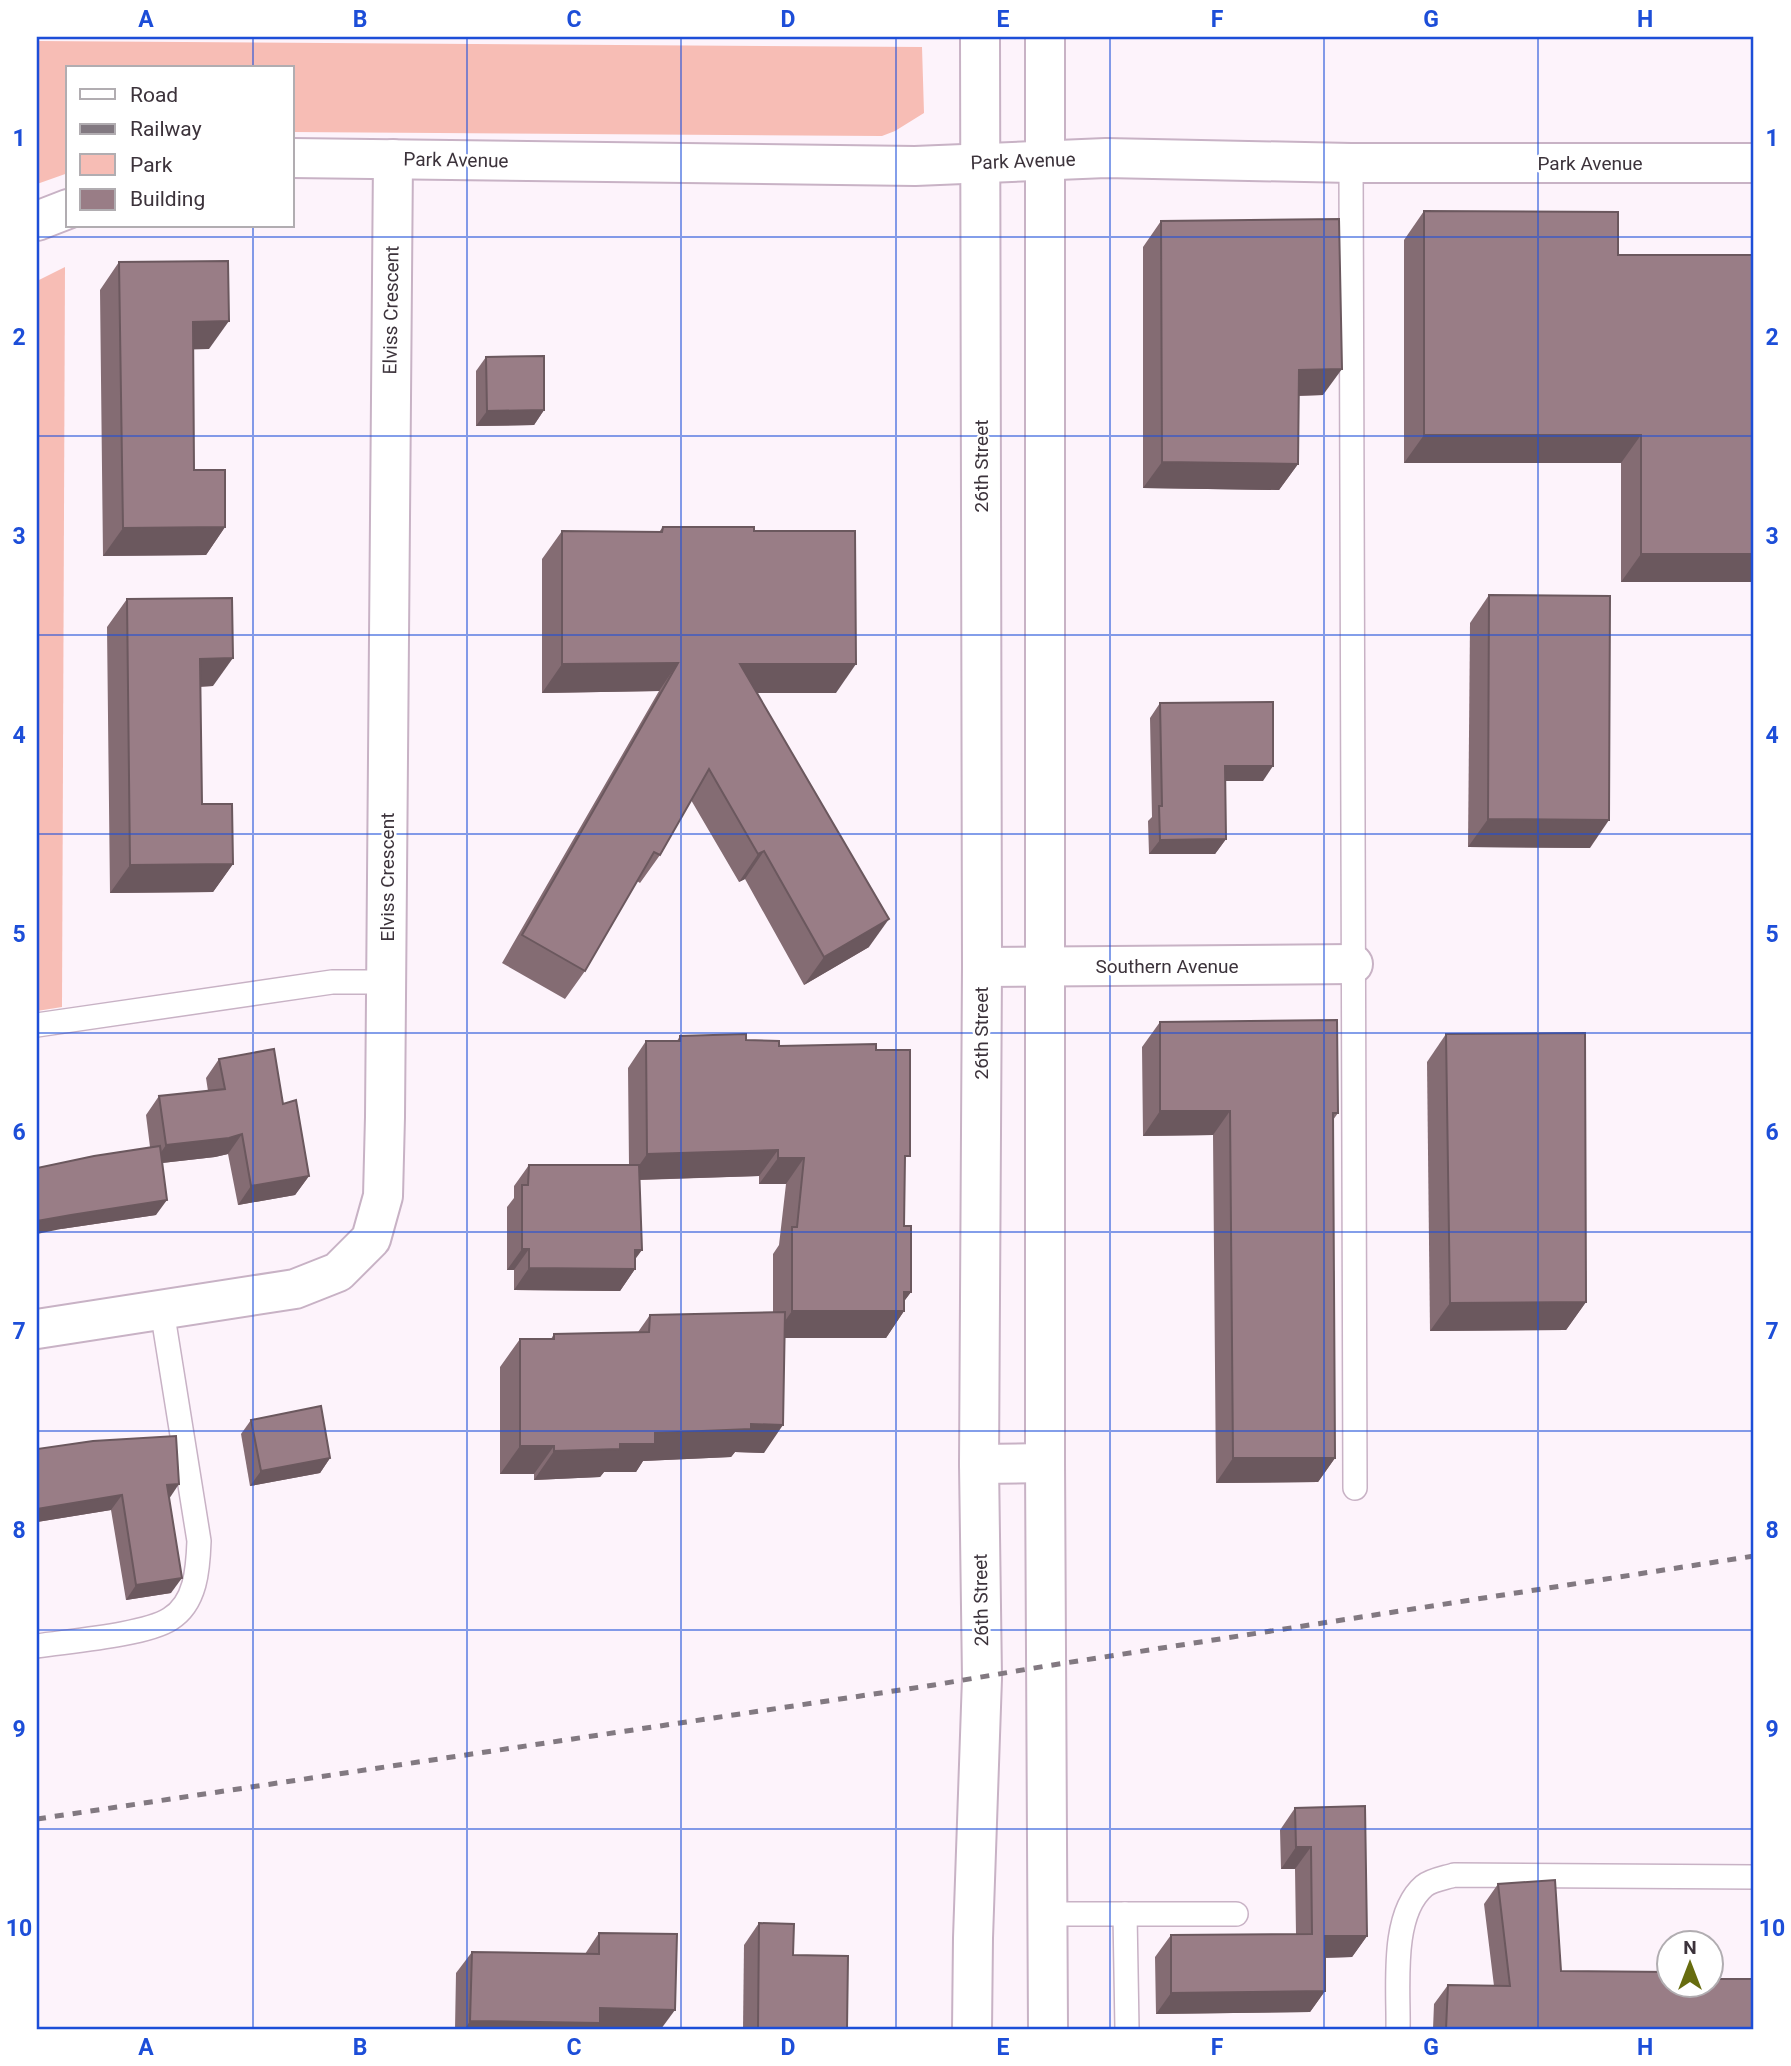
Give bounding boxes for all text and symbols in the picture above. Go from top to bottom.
text: A [138,6,154,33]
text: B [353,6,367,33]
text: C [566,6,582,33]
text: D [781,6,795,33]
text: E [997,6,1010,33]
text: F [1211,6,1224,33]
text: G [1423,6,1439,33]
text: H [1637,6,1653,33]
legend [66,66,294,228]
text: Road [130,83,178,107]
text: Railway [130,117,202,141]
text: 1 [12,125,26,152]
text: 1 [1765,125,1779,152]
street label: Park Avenue [403,148,509,172]
street label: Park Avenue [970,148,1076,174]
street label: Park Avenue [1537,152,1643,175]
text: Park [130,153,173,177]
text: Building [130,187,205,211]
street label: Elviss Crescent [378,245,404,375]
text: 2 [12,324,26,351]
text: 2 [1765,324,1779,351]
street label: 26th Street [970,420,993,512]
text: 3 [12,523,26,550]
text: 3 [1765,523,1779,550]
text: 4 [12,722,26,749]
text: 4 [1765,722,1779,749]
street label: Elviss Crescent [376,813,399,941]
text: 5 [12,921,26,948]
text: 5 [1765,921,1779,948]
street label: Southern Avenue [1095,955,1239,978]
street label: 26th Street [970,987,993,1079]
text: 6 [12,1119,26,1146]
text: 6 [1765,1119,1779,1146]
text: 7 [12,1318,26,1345]
text: 7 [1765,1318,1779,1345]
text: 8 [12,1517,26,1544]
text: 8 [1765,1517,1779,1544]
street label: 26th Street [969,1553,993,1647]
text: 9 [12,1716,26,1743]
text: 9 [1765,1716,1779,1743]
text: 10 [6,1915,32,1942]
text: 10 [1759,1915,1785,1942]
north arrow [1654,1930,1724,2000]
text: N [1683,1936,1697,1959]
text: A [138,2034,154,2061]
text: B [353,2034,367,2061]
text: C [566,2034,582,2061]
text: D [781,2034,795,2061]
text: E [997,2034,1010,2061]
text: F [1211,2034,1224,2061]
text: G [1423,2034,1439,2061]
text: H [1637,2034,1653,2061]

